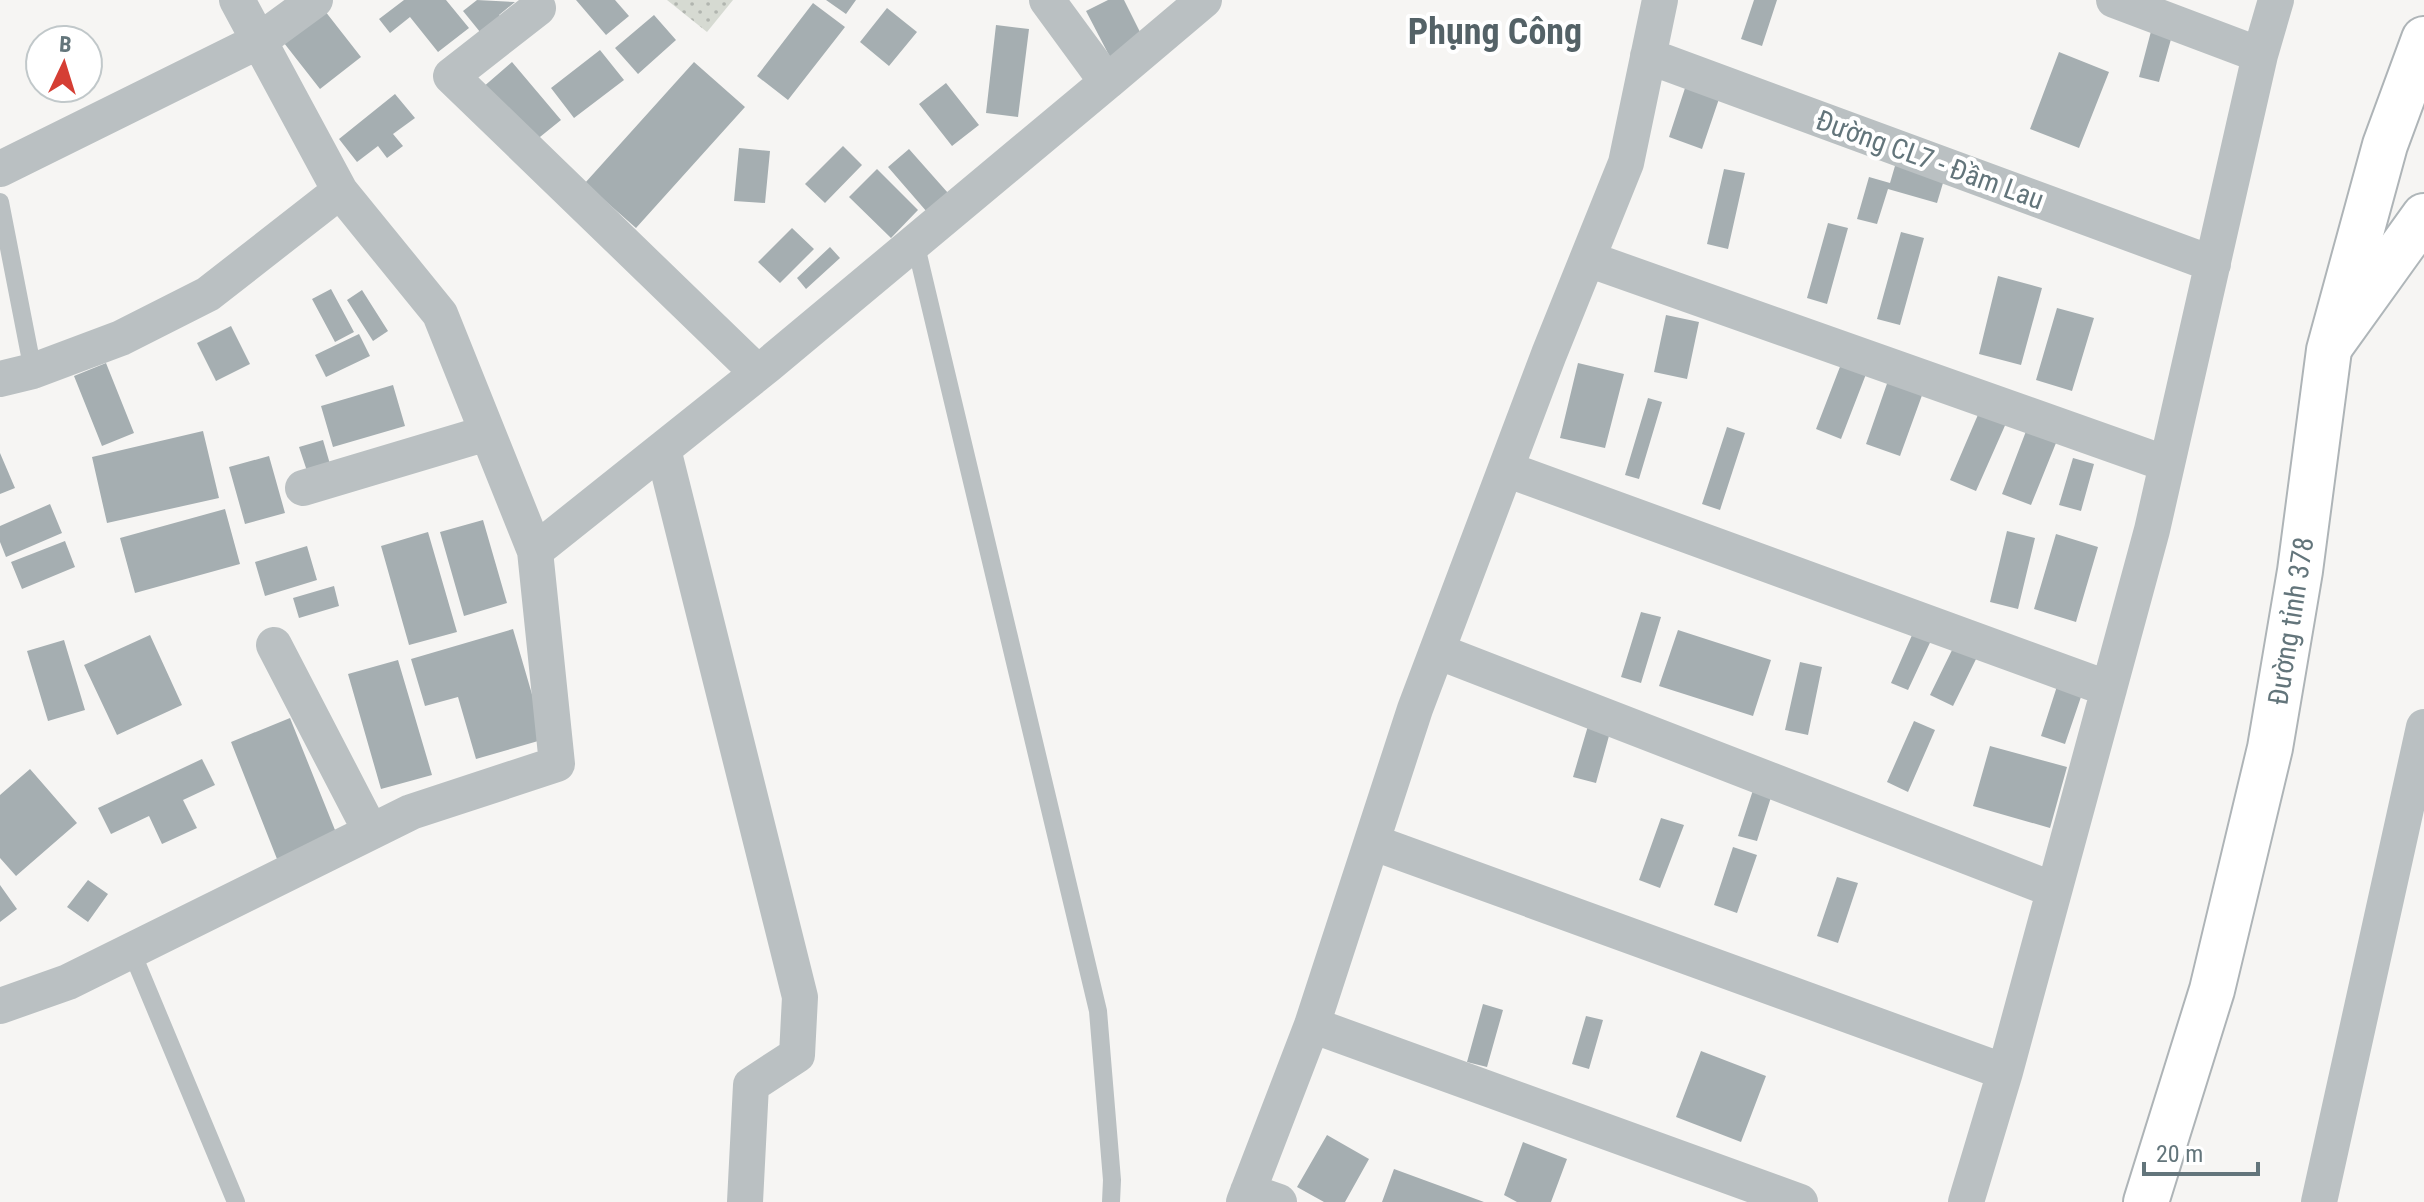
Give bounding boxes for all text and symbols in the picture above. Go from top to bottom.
district label: Phụng Công [1408,11,1582,53]
north arrow [24,24,104,104]
text: B [58,32,72,57]
street label: Đường CL7 - Đầm Lau [1812,103,2048,217]
street label: Đường tỉnh 378 [2261,535,2321,707]
scale bar [2144,1126,2258,1176]
text: 20 m [2156,1140,2203,1168]

